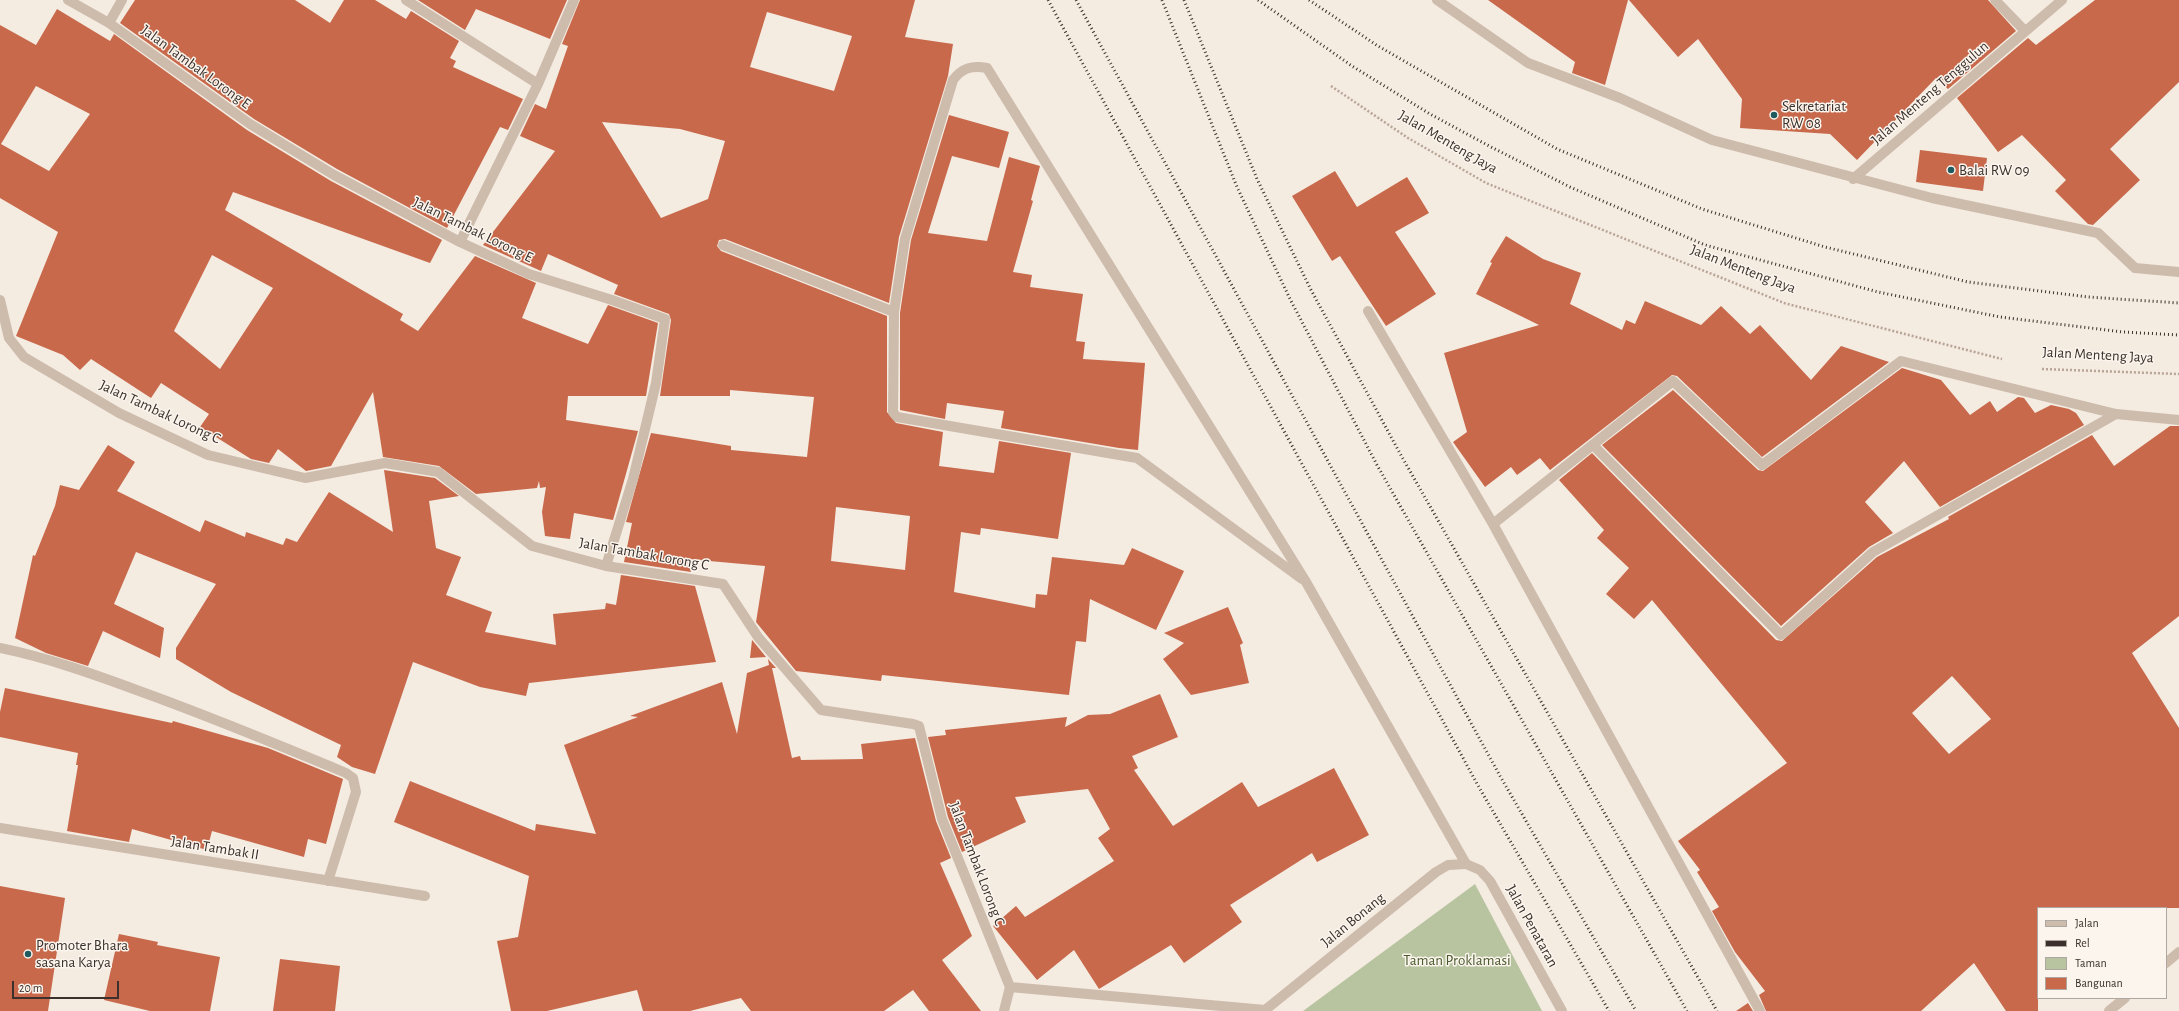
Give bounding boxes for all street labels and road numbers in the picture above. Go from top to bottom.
street label: Jalan Tambak Lorong E [138,21,254,113]
street label: Jalan Menteng Tenggulun [1868,37,1992,149]
street label: Jalan Menteng Jaya [1395,106,1501,178]
street label: Jalan Tambak Lorong E [410,193,536,267]
street label: Jalan Menteng Jaya [1688,241,1798,297]
street label: Jalan Menteng Jaya [2042,343,2154,367]
street label: Jalan Tambak Lorong C [97,376,223,448]
street label: Jalan Tambak Lorong C [578,534,710,574]
street label: Jalan Tambak Lorong C [945,799,1009,929]
street label: Jalan Tambak II [170,832,260,864]
street label: Jalan Penataran [1502,882,1562,970]
street label: Jalan Bonang [1318,889,1388,951]

